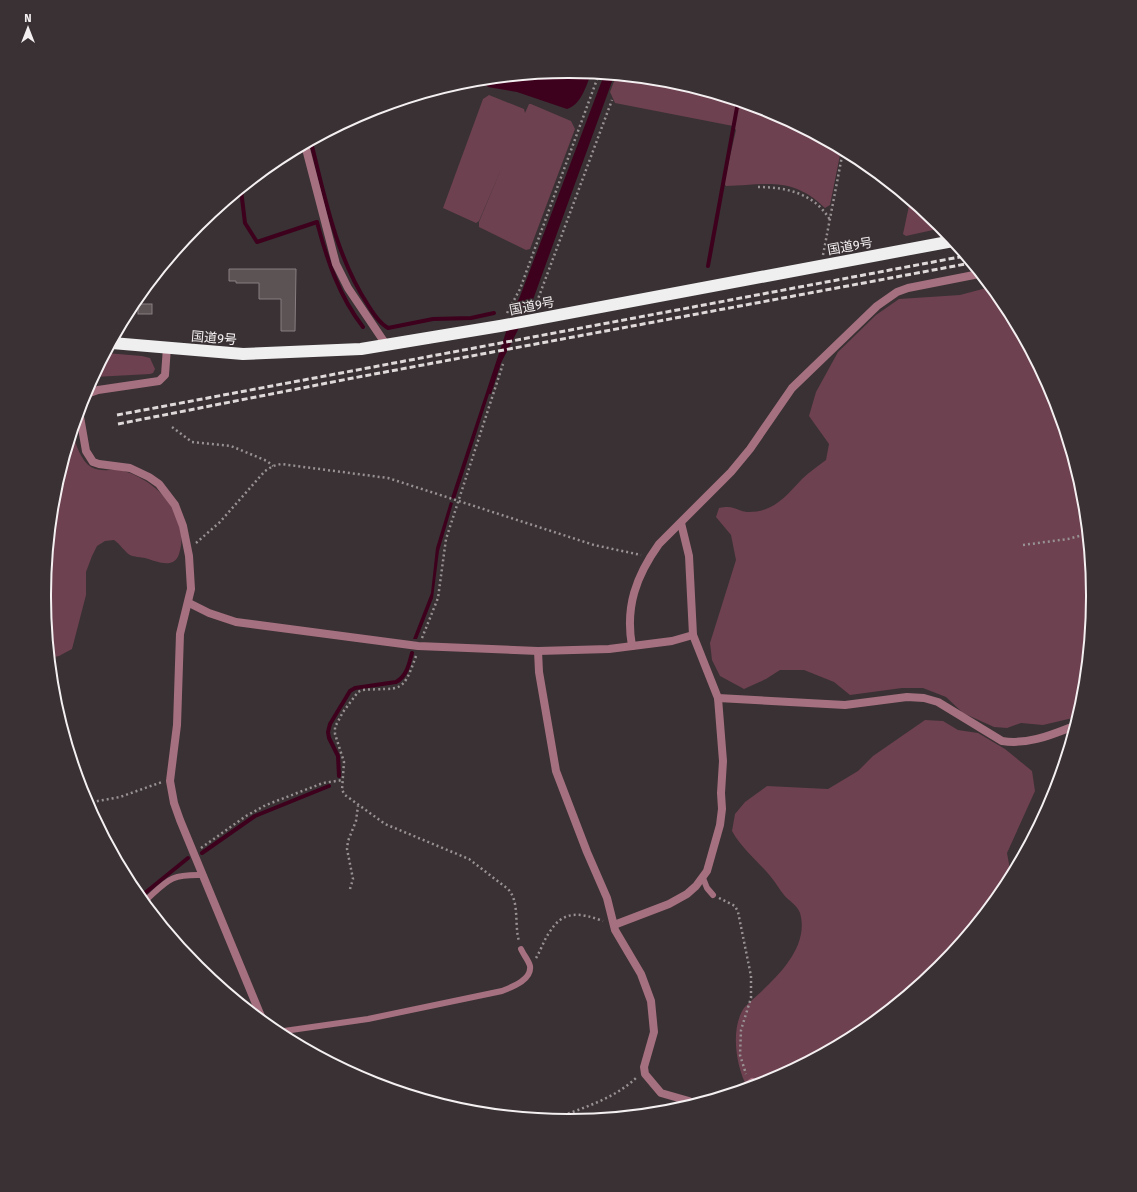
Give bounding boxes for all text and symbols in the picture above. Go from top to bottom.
north arrow [8,8,48,48]
text: N [24,12,32,25]
street label: 国道9号 [826,235,874,257]
street label: 国道9号 [508,294,556,318]
street label: 国道9号 [191,329,237,347]

